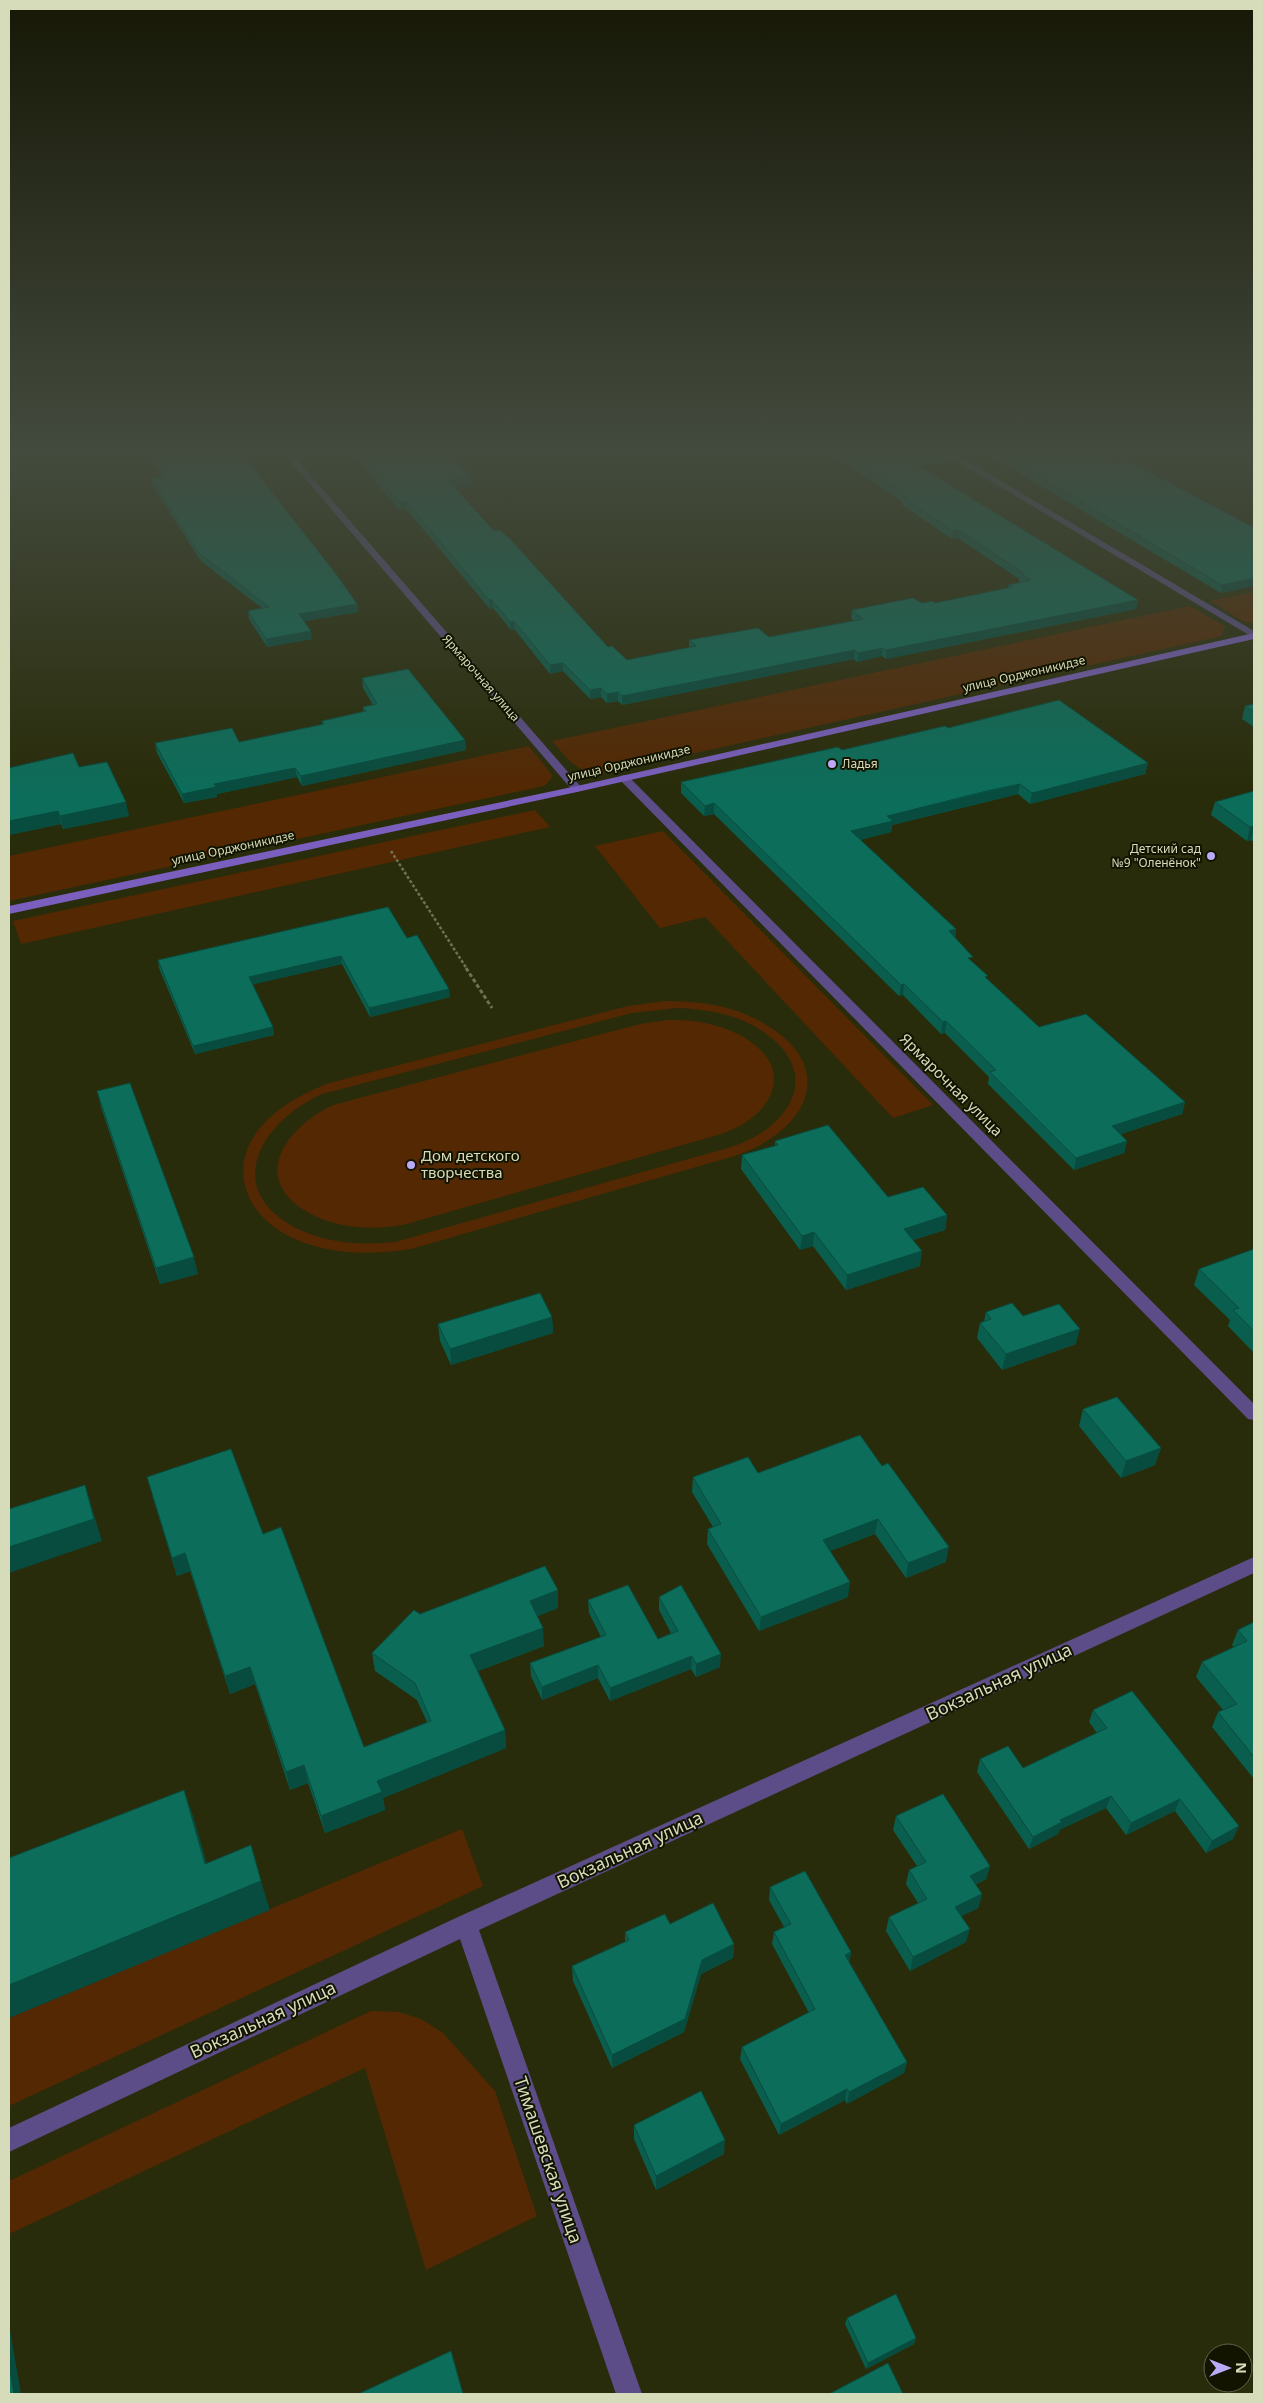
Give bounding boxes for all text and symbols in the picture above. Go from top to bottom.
street label: Ярмарочная улица [439,630,524,725]
street label: улица Орджоникидзе [961,651,1087,696]
street label: улица Орджоникидзе [566,740,692,785]
place label: Ладья [842,755,878,772]
marker: Ладья [826,758,838,770]
street label: улица Орджоникидзе [170,826,296,869]
place label: Детский сад №9 "Оленёнок" [1111,840,1202,871]
marker: Детский сад №9 "Оленёнок" [1205,850,1217,862]
street label: Ярмарочная улица [896,1028,1008,1140]
place label: Дом детского творчества [421,1145,520,1182]
marker: Дом детского творчества [405,1159,417,1171]
street label: Вокзальная улица [922,1637,1075,1725]
street label: Вокзальная улица [553,1805,706,1893]
street label: Вокзальная улица [186,1975,339,2063]
street label: Тимашевская улица [509,2073,589,2246]
north arrow [1203,2343,1253,2393]
text: N [1232,2362,1251,2374]

